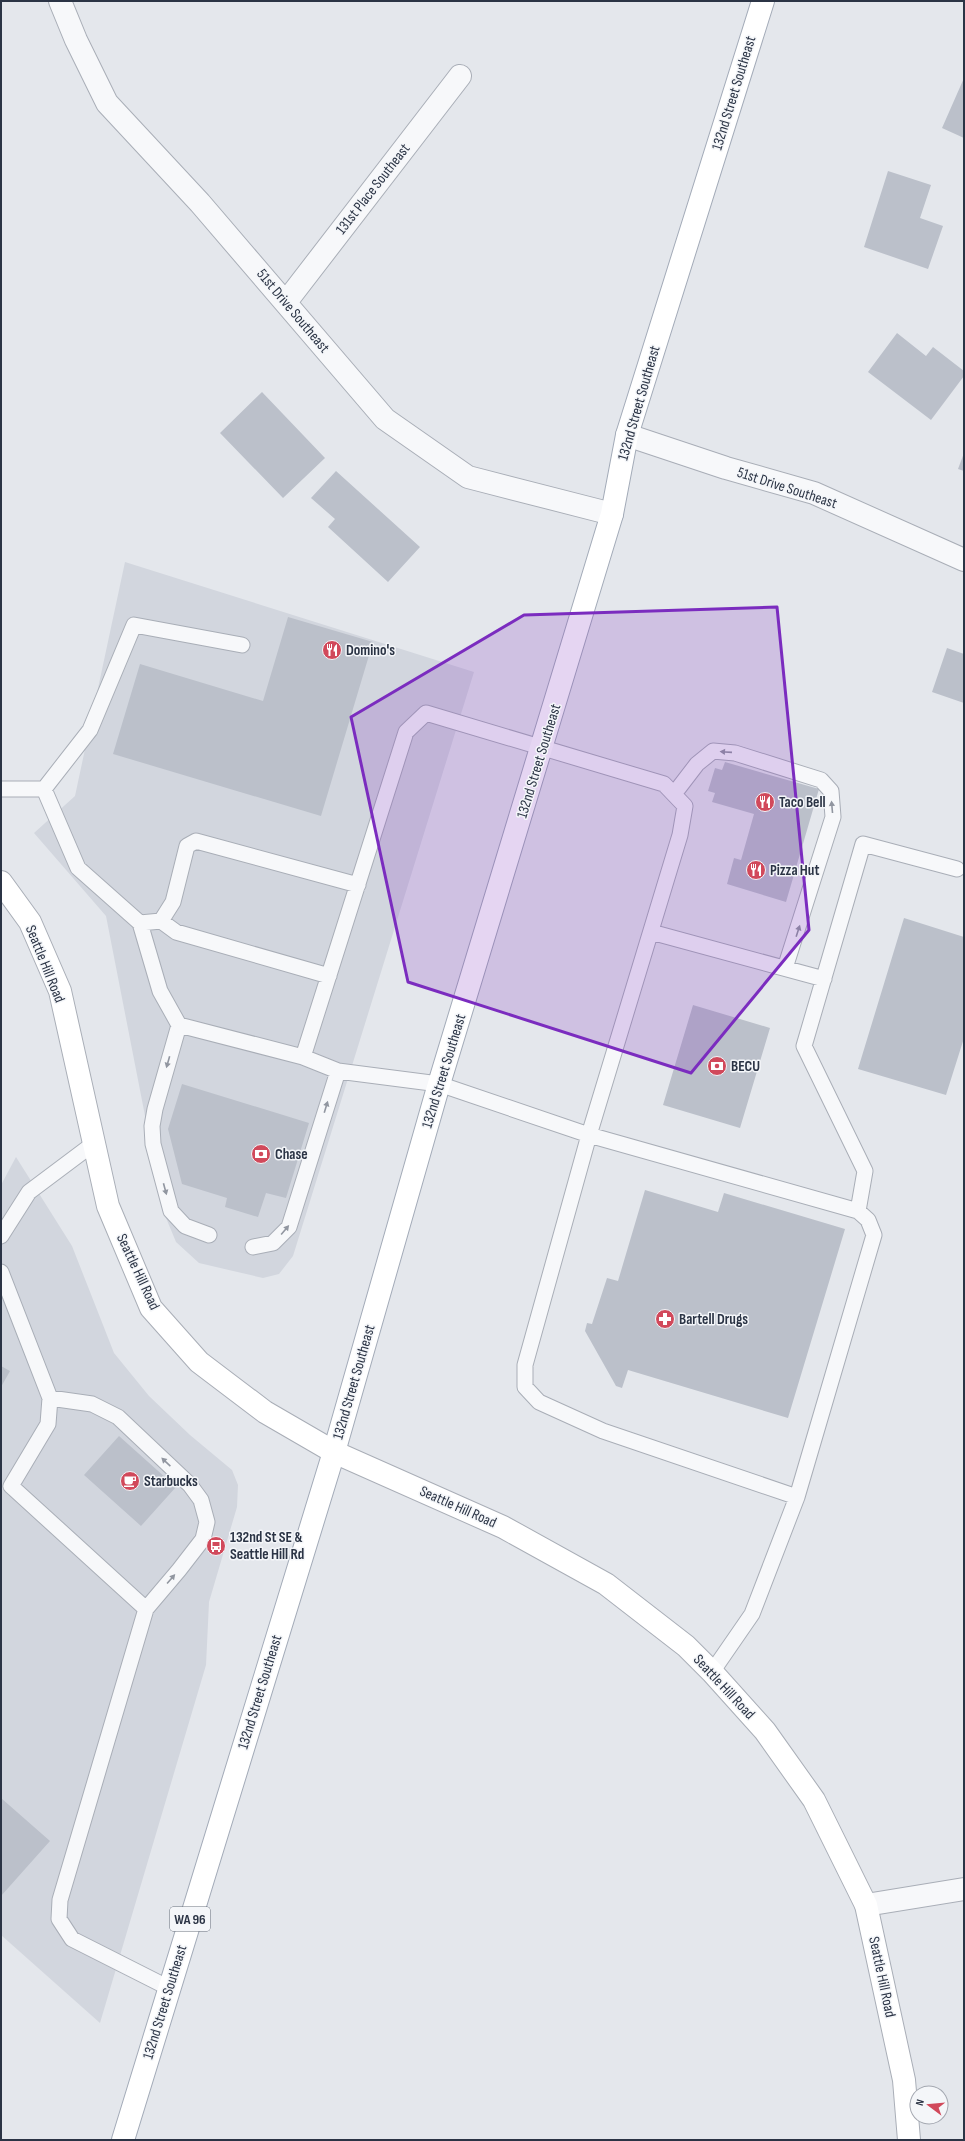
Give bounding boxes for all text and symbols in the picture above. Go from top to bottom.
street label: 132nd Street Southeast [708,33,761,152]
street label: 131st Place Southeast [332,139,415,238]
street label: 51st Drive Southeast [252,265,334,357]
street label: 132nd Street Southeast [614,343,665,463]
street label: 51st Drive Southeast [735,463,840,513]
restaurant icon: Domino's [321,639,343,661]
place label: Domino's [346,641,395,660]
street label: 132nd Street Southeast [513,701,566,820]
one-way arrow [720,748,732,755]
restaurant icon: Taco Bell [754,791,776,813]
place label: Taco Bell [779,793,826,812]
one-way arrow [829,801,836,813]
restaurant icon: Pizza Hut [745,859,767,881]
place label: Pizza Hut [770,861,819,880]
street label: Seattle Hill Road [21,922,69,1006]
one-way arrow [795,925,801,937]
street label: 132nd Street Southeast [418,1011,471,1130]
bank icon: BECU [706,1055,728,1077]
one-way arrow [165,1057,171,1069]
place label: BECU [731,1057,760,1076]
one-way arrow [323,1101,329,1113]
bank icon: Chase [250,1143,272,1165]
place label: Chase [275,1145,308,1164]
one-way arrow [162,1183,168,1195]
one-way arrow [281,1224,290,1235]
street label: Seattle Hill Road [112,1231,164,1313]
pharmacy icon: Bartell Drugs [654,1308,676,1330]
place label: Bartell Drugs [679,1310,748,1329]
street label: 132nd Street Southeast [329,1322,380,1442]
one-way arrow [161,1457,171,1467]
cafe icon: Starbucks [119,1470,141,1492]
place label: Starbucks [144,1472,198,1491]
street label: Seattle Hill Road [417,1482,499,1532]
place label: 132nd St SE & Seattle Hill Rd [230,1528,304,1564]
bus stop icon: 132nd St SE & Seattle Hill Rd [205,1535,227,1557]
one-way arrow [167,1574,176,1585]
street label: 132nd Street Southeast [234,1632,287,1751]
street label: Seattle Hill Road [689,1651,759,1723]
road number: WA 96 [170,1907,210,1931]
street label: Seattle Hill Road [864,1935,900,2019]
street label: 132nd Street Southeast [139,1942,192,2061]
north arrow [909,2085,949,2125]
text: N [913,2098,927,2107]

